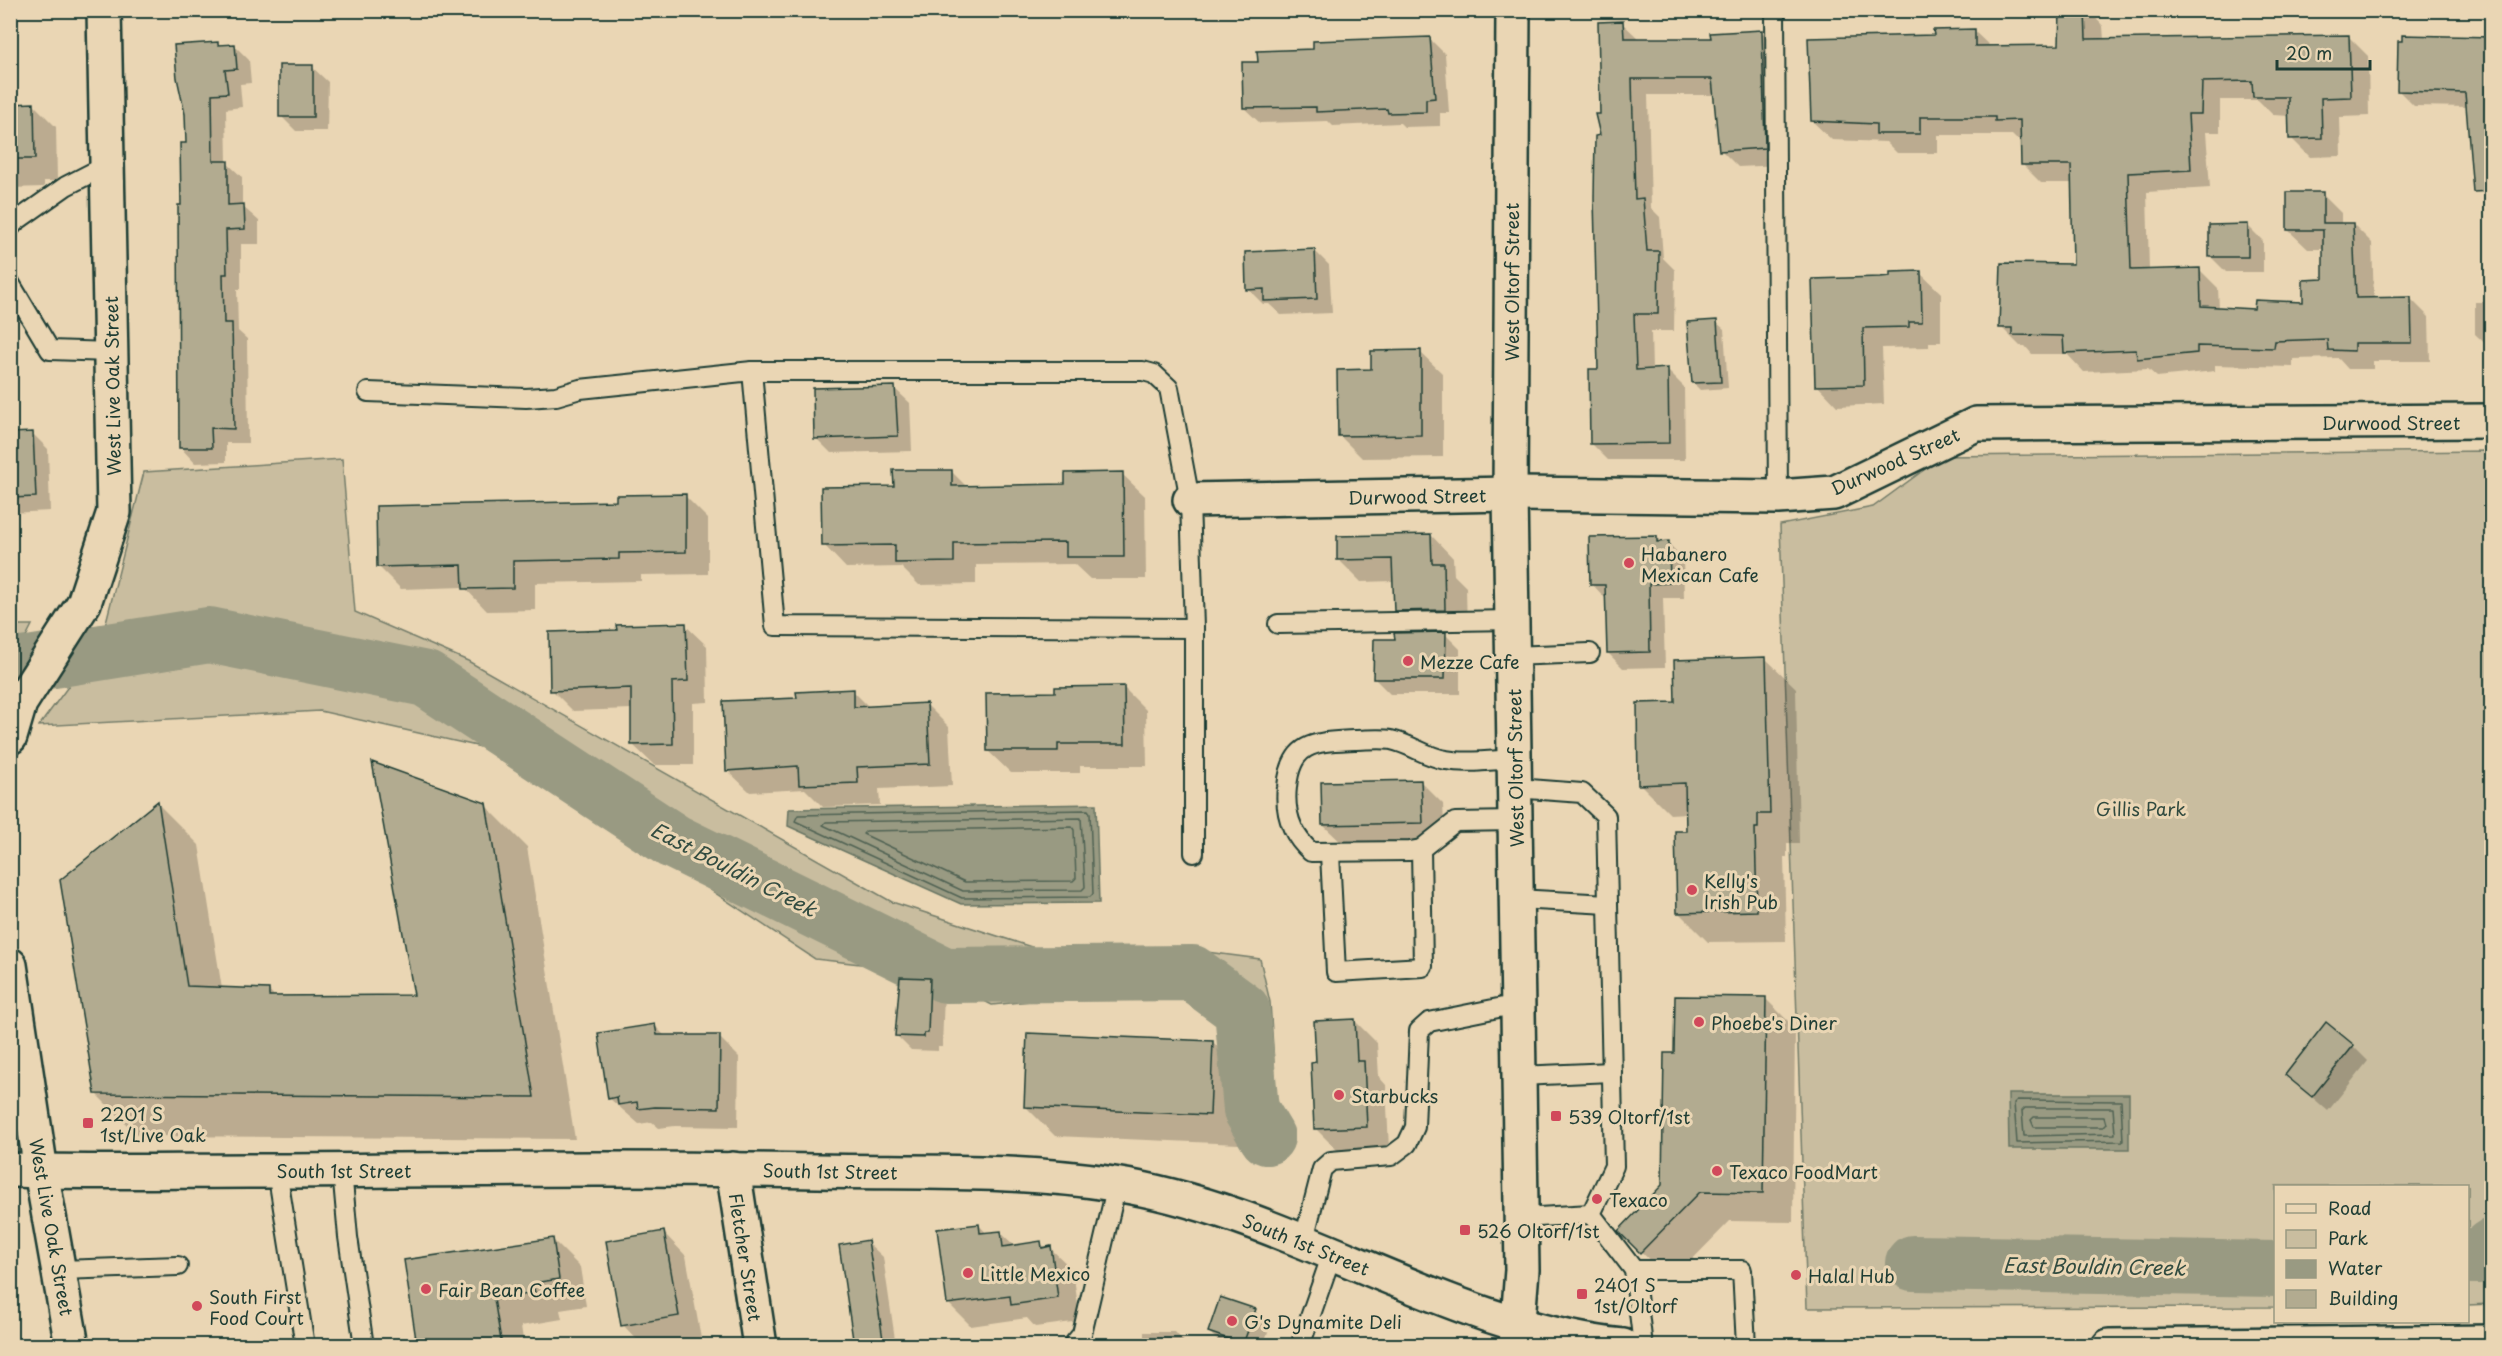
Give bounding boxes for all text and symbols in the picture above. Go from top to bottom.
scale bar [2277,33,2370,71]
text: 20 m [2286,39,2332,66]
street label: West Oltorf Street [1498,203,1525,361]
street label: West Live Oak Street [97,296,127,476]
street label: Durwood Street [2322,409,2460,436]
street label: Durwood Street [1826,420,1964,502]
street label: Durwood Street [1348,481,1486,511]
place label: Habanero Mexican Cafe [1641,540,1759,588]
marker: Habanero Mexican Cafe [1622,556,1636,570]
place label: Mezze Cafe [1420,648,1520,675]
marker: Mezze Cafe [1401,654,1415,668]
street label: West Oltorf Street [1500,688,1530,848]
park label: Gillis Park [2096,795,2186,822]
water label: East Bouldin Creek [646,814,823,924]
place label: Kelly's Irish Pub [1704,867,1778,915]
marker: Kelly's Irish Pub [1685,883,1699,897]
place label: Phoebe's Diner [1711,1009,1838,1036]
marker: Phoebe's Diner [1692,1015,1706,1029]
place label: Starbucks [1351,1082,1438,1109]
marker: Starbucks [1332,1088,1346,1102]
place label: 2201 S 1st/Live Oak [100,1100,206,1148]
place label: 539 Oltorf/1st [1568,1103,1691,1130]
marker: 539 Oltorf/1st [1549,1109,1563,1123]
marker: 2201 S 1st/Live Oak [81,1116,95,1130]
street label: West Live Oak Street [23,1136,81,1318]
street label: South 1st Street [762,1156,898,1186]
street label: South 1st Street [277,1157,411,1184]
place label: Texaco FoodMart [1729,1158,1878,1185]
marker: Texaco FoodMart [1710,1164,1724,1178]
legend [2274,1185,2469,1323]
place label: Texaco [1609,1186,1668,1213]
street label: Fletcher Street [723,1191,769,1323]
marker: Texaco [1590,1192,1604,1206]
text: Road [2328,1194,2372,1221]
street label: South 1st Street [1238,1206,1374,1282]
place label: 526 Oltorf/1st [1477,1217,1600,1244]
marker: 526 Oltorf/1st [1458,1223,1472,1237]
text: Park [2328,1224,2368,1251]
water label: East Bouldin Creek [2003,1249,2186,1283]
text: Water [2328,1254,2383,1281]
place label: Little Mexico [980,1260,1090,1287]
place label: Halal Hub [1808,1262,1895,1289]
marker: Little Mexico [961,1266,975,1280]
marker: Halal Hub [1789,1268,1803,1282]
place label: 2401 S 1st/Oltorf [1594,1271,1679,1319]
place label: Fair Bean Coffee [438,1276,585,1303]
marker: Fair Bean Coffee [419,1282,433,1296]
place label: South First Food Court [209,1283,304,1331]
text: Building [2328,1284,2398,1311]
marker: 2401 S 1st/Oltorf [1575,1287,1589,1301]
marker: South First Food Court [190,1299,204,1313]
place label: G's Dynamite Deli [1244,1308,1402,1335]
marker: G's Dynamite Deli [1225,1314,1239,1328]

